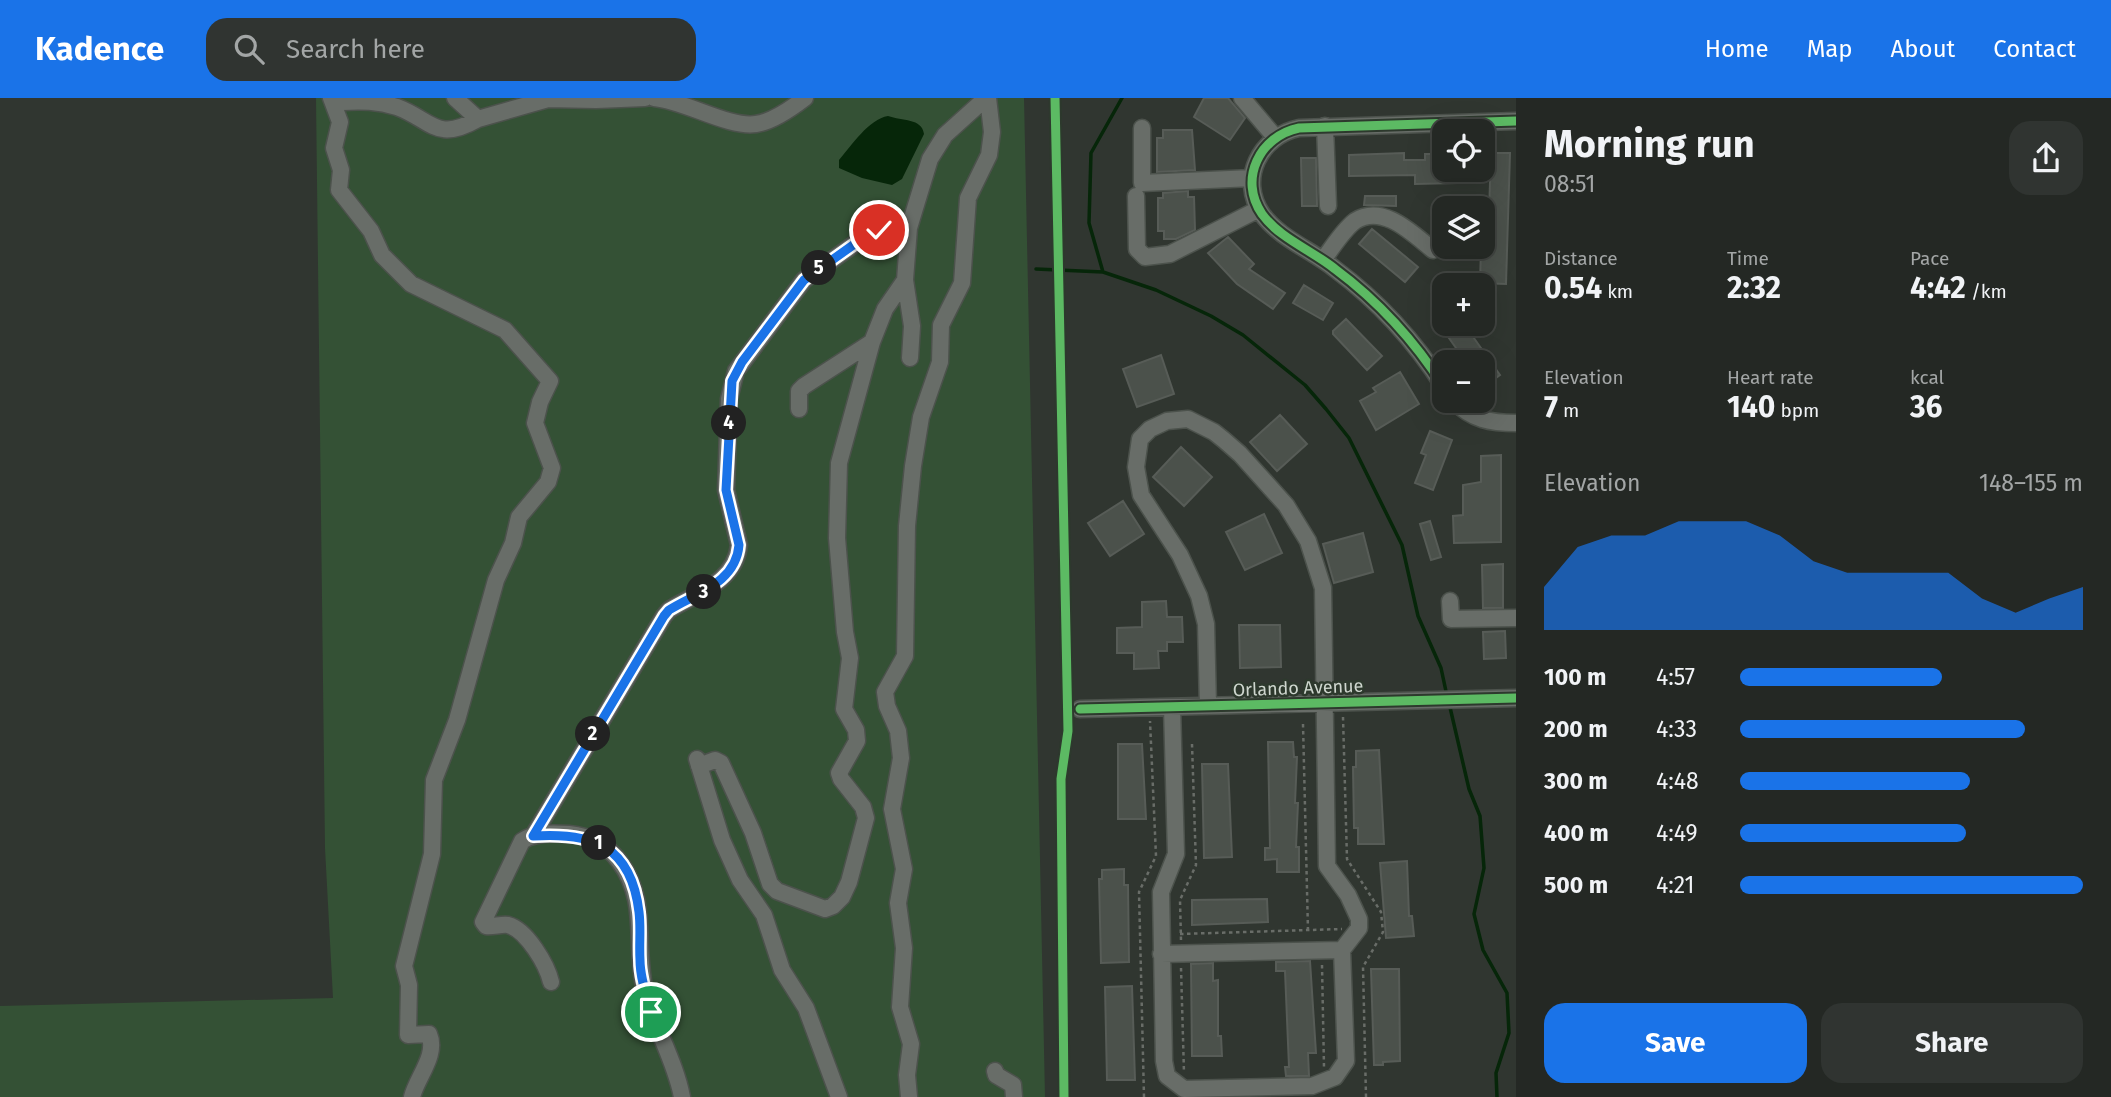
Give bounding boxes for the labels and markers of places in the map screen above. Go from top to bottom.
pin [849,200,909,260]
pin: 5 [802,250,836,286]
pin: 4 [712,406,746,440]
pin: 3 [686,574,722,610]
pin: 2 [576,716,610,752]
pin: 1 [582,826,616,860]
pin [621,982,681,1042]

